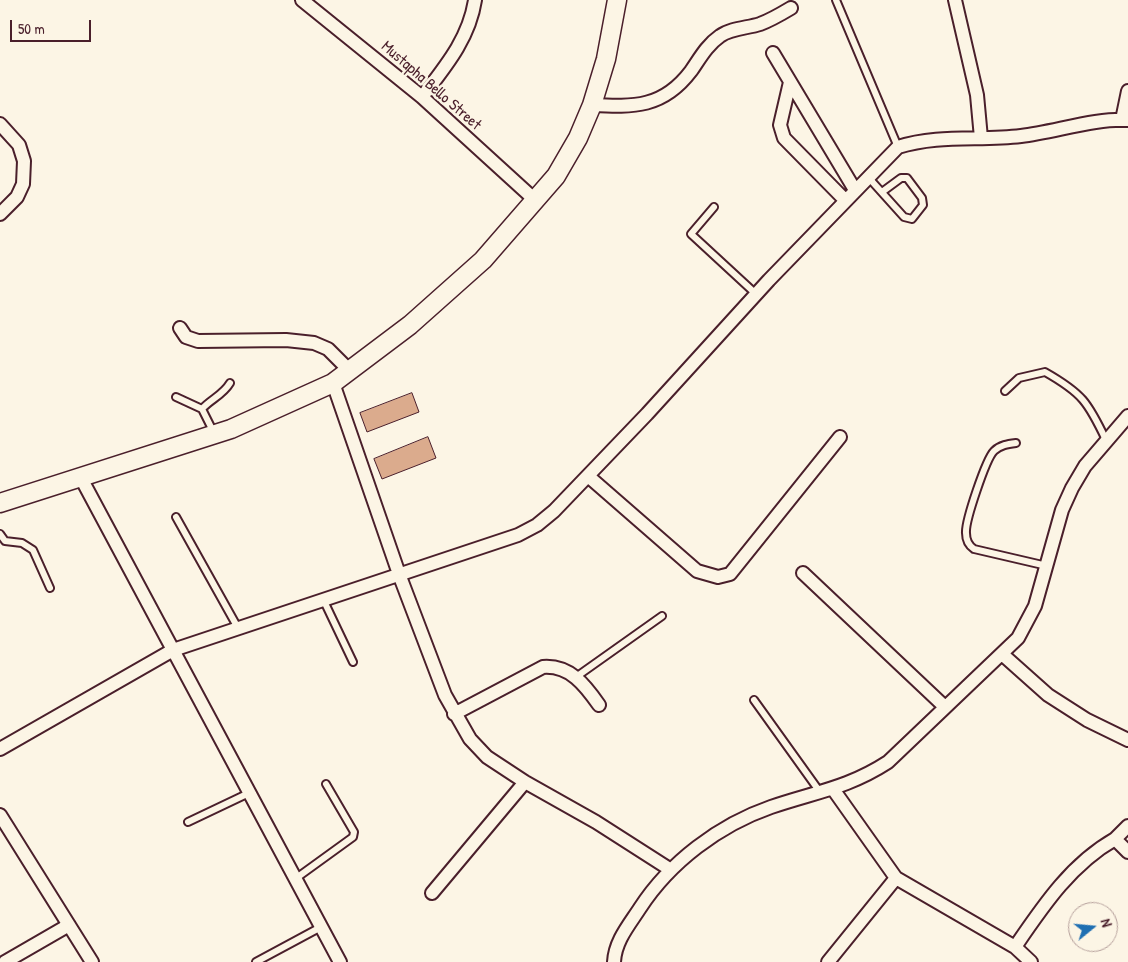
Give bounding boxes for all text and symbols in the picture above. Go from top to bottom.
scale bar [12,10,94,42]
text: 50 m [18,18,45,39]
street label: Mustapha Bello Street [377,37,485,135]
north arrow [1068,902,1118,952]
text: N [1097,916,1117,929]

